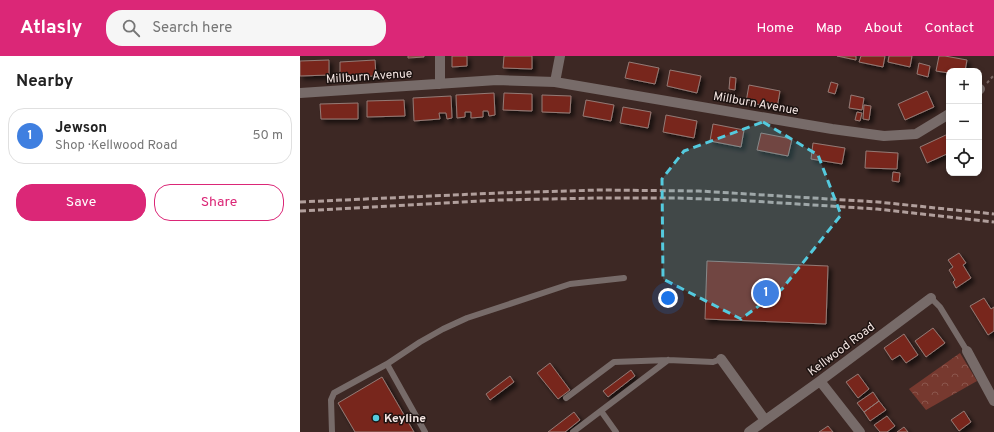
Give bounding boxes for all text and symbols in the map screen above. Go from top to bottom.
search box [106,10,386,46]
text: Atlasly [20,16,82,40]
icon: search [120,17,142,39]
text: Search here [152,19,232,38]
text: Home [757,20,794,37]
text: Map [816,20,842,37]
text: About [864,20,903,37]
text: Contact [925,20,974,37]
street label: Millburn Avenue [325,66,413,88]
map controls [946,68,982,176]
button: + [946,68,982,104]
text: Nearby [16,71,73,93]
street label: Millburn Avenue [712,89,800,119]
button: − [946,104,982,140]
text: Jewson [55,119,107,138]
text: 1 [27,128,33,144]
text: 50 m [253,128,283,144]
text: Shop · Kellwood Road [55,138,178,154]
button: locate [946,140,982,176]
button: Save [16,184,146,221]
button: Share [154,184,284,221]
pin: 1 [753,278,779,308]
your location [658,288,678,308]
street label: Kellwood Road [805,319,878,380]
place label: Keyline [384,411,426,427]
marker: Keyline [371,413,381,423]

